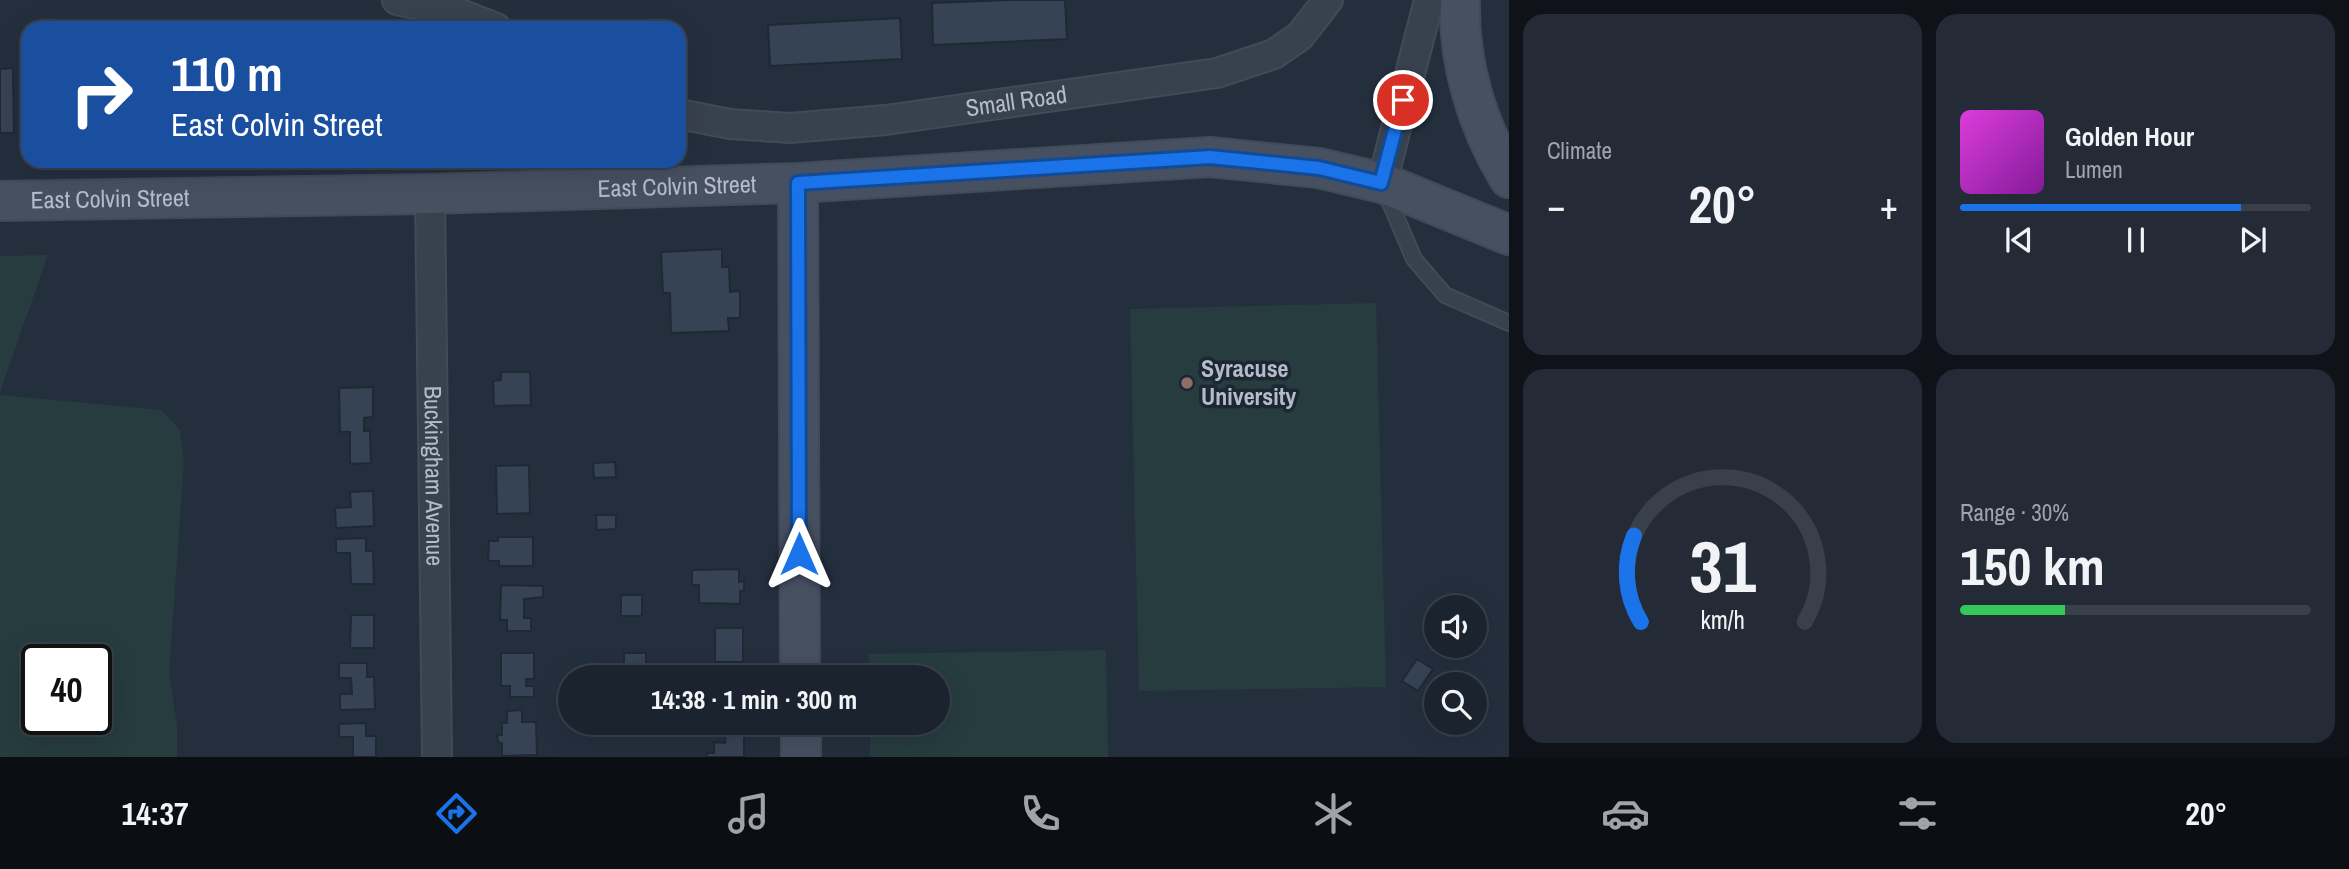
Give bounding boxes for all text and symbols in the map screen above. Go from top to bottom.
text: 110 m [171,40,283,106]
icon: right [56,49,147,140]
pin [1373,70,1433,130]
street label: Small Road [963,78,1069,124]
icon: arrive [1384,81,1422,119]
text: East Colvin Street [171,103,383,146]
text: Golden Hour [2065,119,2194,154]
text: Climate [1547,135,1612,166]
text: Lumen [2065,154,2123,185]
street label: East Colvin Street [597,167,757,204]
text: 20° [1688,169,1757,239]
text: − [1547,180,1565,231]
text: + [1880,180,1898,231]
street label: East Colvin Street [30,181,190,215]
icon: previous [2000,221,2038,259]
icon: pause [2117,221,2155,259]
icon: next [2234,221,2272,259]
place label: Syracuse University [1201,352,1296,412]
marker: Syracuse University [1179,375,1195,391]
street label: Buckingham Avenue [417,386,452,566]
text: Range · 30% [1960,497,2069,528]
position arrow [762,517,836,591]
text: 31 [1689,517,1756,615]
text: 150 km [1960,531,2105,601]
map controls [1424,595,1487,735]
button: sound [1424,595,1487,658]
text: km/h [1700,603,1745,637]
speed limit sign: 40 [21,644,112,735]
button: search [1424,672,1487,735]
text: 14:38 · 1 min · 300 m [651,682,857,717]
icon: directions [432,789,481,838]
icon: music [724,789,773,838]
icon: phone [1016,789,1065,838]
icon: climate [1309,789,1358,838]
icon: car [1601,789,1650,838]
icon: filters [1893,789,1942,838]
text: 14:37 [122,792,189,835]
text: 20° [2185,792,2227,835]

